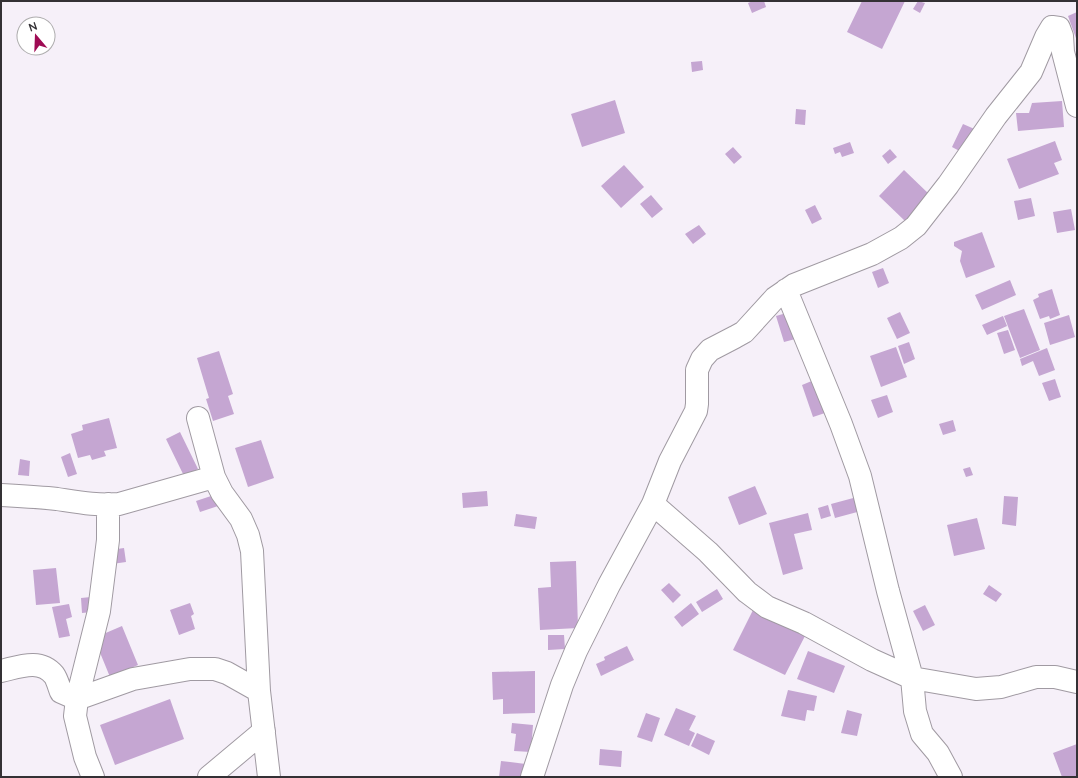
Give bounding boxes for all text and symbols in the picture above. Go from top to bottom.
north arrow [16,16,56,56]
text: N [27,19,39,35]

